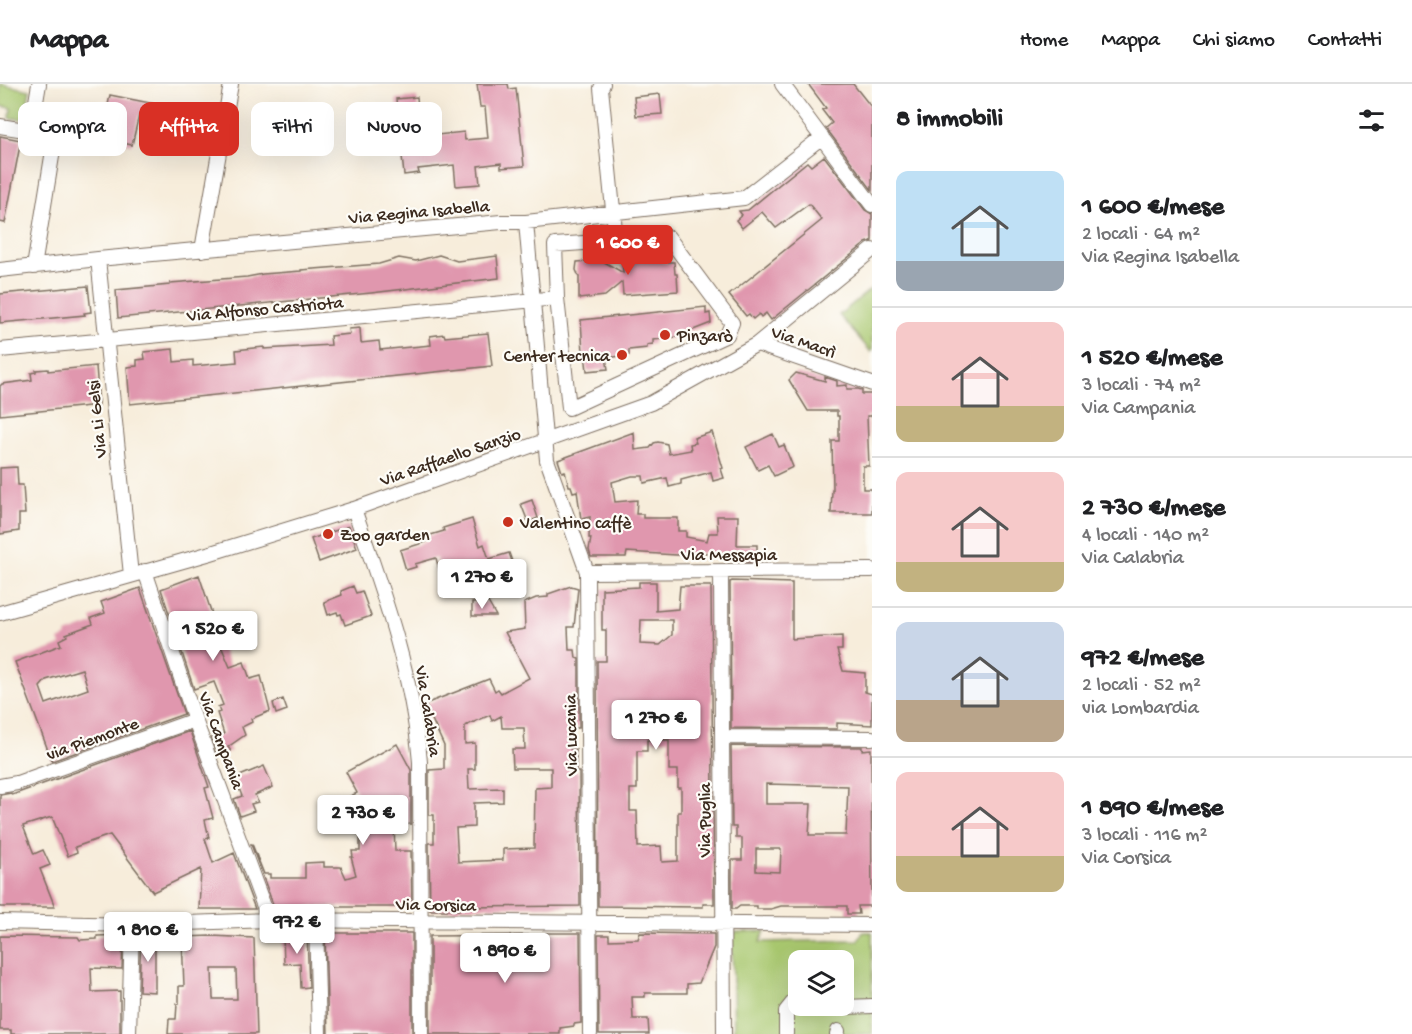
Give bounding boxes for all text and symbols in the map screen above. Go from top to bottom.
text: Mappa [30,25,108,58]
text: Home [1020,29,1068,54]
text: Mappa [1101,29,1160,54]
text: Chi siamo [1193,29,1275,54]
text: Contatti [1308,29,1382,54]
chip: Compra [18,102,127,156]
chip: Affitta [139,102,239,156]
chip: Filtri [251,102,334,156]
chip: Nuovo [346,102,442,156]
icon: filters [1355,104,1388,137]
text: 8 immobili [896,105,1003,136]
text: 1 600 €/mese [1082,193,1224,224]
icon: home [944,195,1016,267]
street label: Via Regina Isabella [347,197,492,230]
text: 2 locali · 64 m² [1082,224,1200,247]
pin: 1 600 € [573,225,683,276]
text: 1 600 € [597,233,659,256]
text: Via Regina Isabella [1082,247,1239,270]
street label: Via Alfonso Castriota [185,293,345,328]
street label: Via Macrì [767,322,838,364]
place label: Pinzarò [676,327,733,348]
marker: Pinzarò [658,328,672,342]
text: 1 520 €/mese [1082,344,1223,375]
icon: home [944,346,1016,418]
place label: Center tecnica [504,347,611,368]
marker: Center tecnica [615,348,629,362]
text: 3 locali · 74 m² [1082,375,1201,398]
street label: Via Li Gelsi [84,379,113,460]
text: Via Campania [1082,398,1195,421]
street label: Via Raffaello Sanzio [377,424,524,493]
text: 2 730 €/mese [1082,494,1225,525]
icon: home [944,496,1016,568]
place label: Valentino caffè [519,514,632,535]
marker: Valentino caffè [501,515,515,529]
text: 4 locali · 140 m² [1082,525,1209,548]
place label: Zoo garden [340,526,430,547]
marker: Zoo garden [321,527,335,541]
street label: Via Messapia [680,546,778,567]
text: Via Calabria [1082,548,1184,571]
pin: 1 270 € [427,559,537,610]
text: 1 270 € [451,567,513,590]
pin: 1 520 € [158,611,268,662]
text: 1 520 € [182,619,244,642]
text: 972 €/mese [1082,644,1204,675]
icon: home [944,646,1016,718]
street label: Via Calabria [409,663,444,759]
text: 2 locali · 52 m² [1082,675,1201,698]
street label: Via Campania [192,688,247,793]
street label: Via Lucania [561,693,584,777]
text: via Lombardia [1082,698,1199,721]
pin: 1 270 € [601,700,711,751]
text: 1 270 € [625,708,687,731]
street label: via Piemonte [44,714,142,767]
street label: Via Puglia [696,782,717,858]
text: 1 890 €/mese [1082,794,1223,825]
pin: 2 730 € [308,795,418,846]
icon: home [944,796,1016,868]
text: 2 730 € [331,803,395,826]
text: 3 locali · 116 m² [1082,825,1207,848]
text: Via Corsica [1082,848,1171,871]
street label: Via Corsica [395,895,477,918]
pin: 972 € [255,904,339,955]
pin: 1 810 € [93,912,203,963]
text: 972 € [274,912,320,935]
text: 1 810 € [118,920,178,943]
pin: 1 890 € [450,933,560,984]
text: 1 890 € [474,941,536,964]
map controls [788,950,854,1016]
button: layers [788,950,854,1016]

